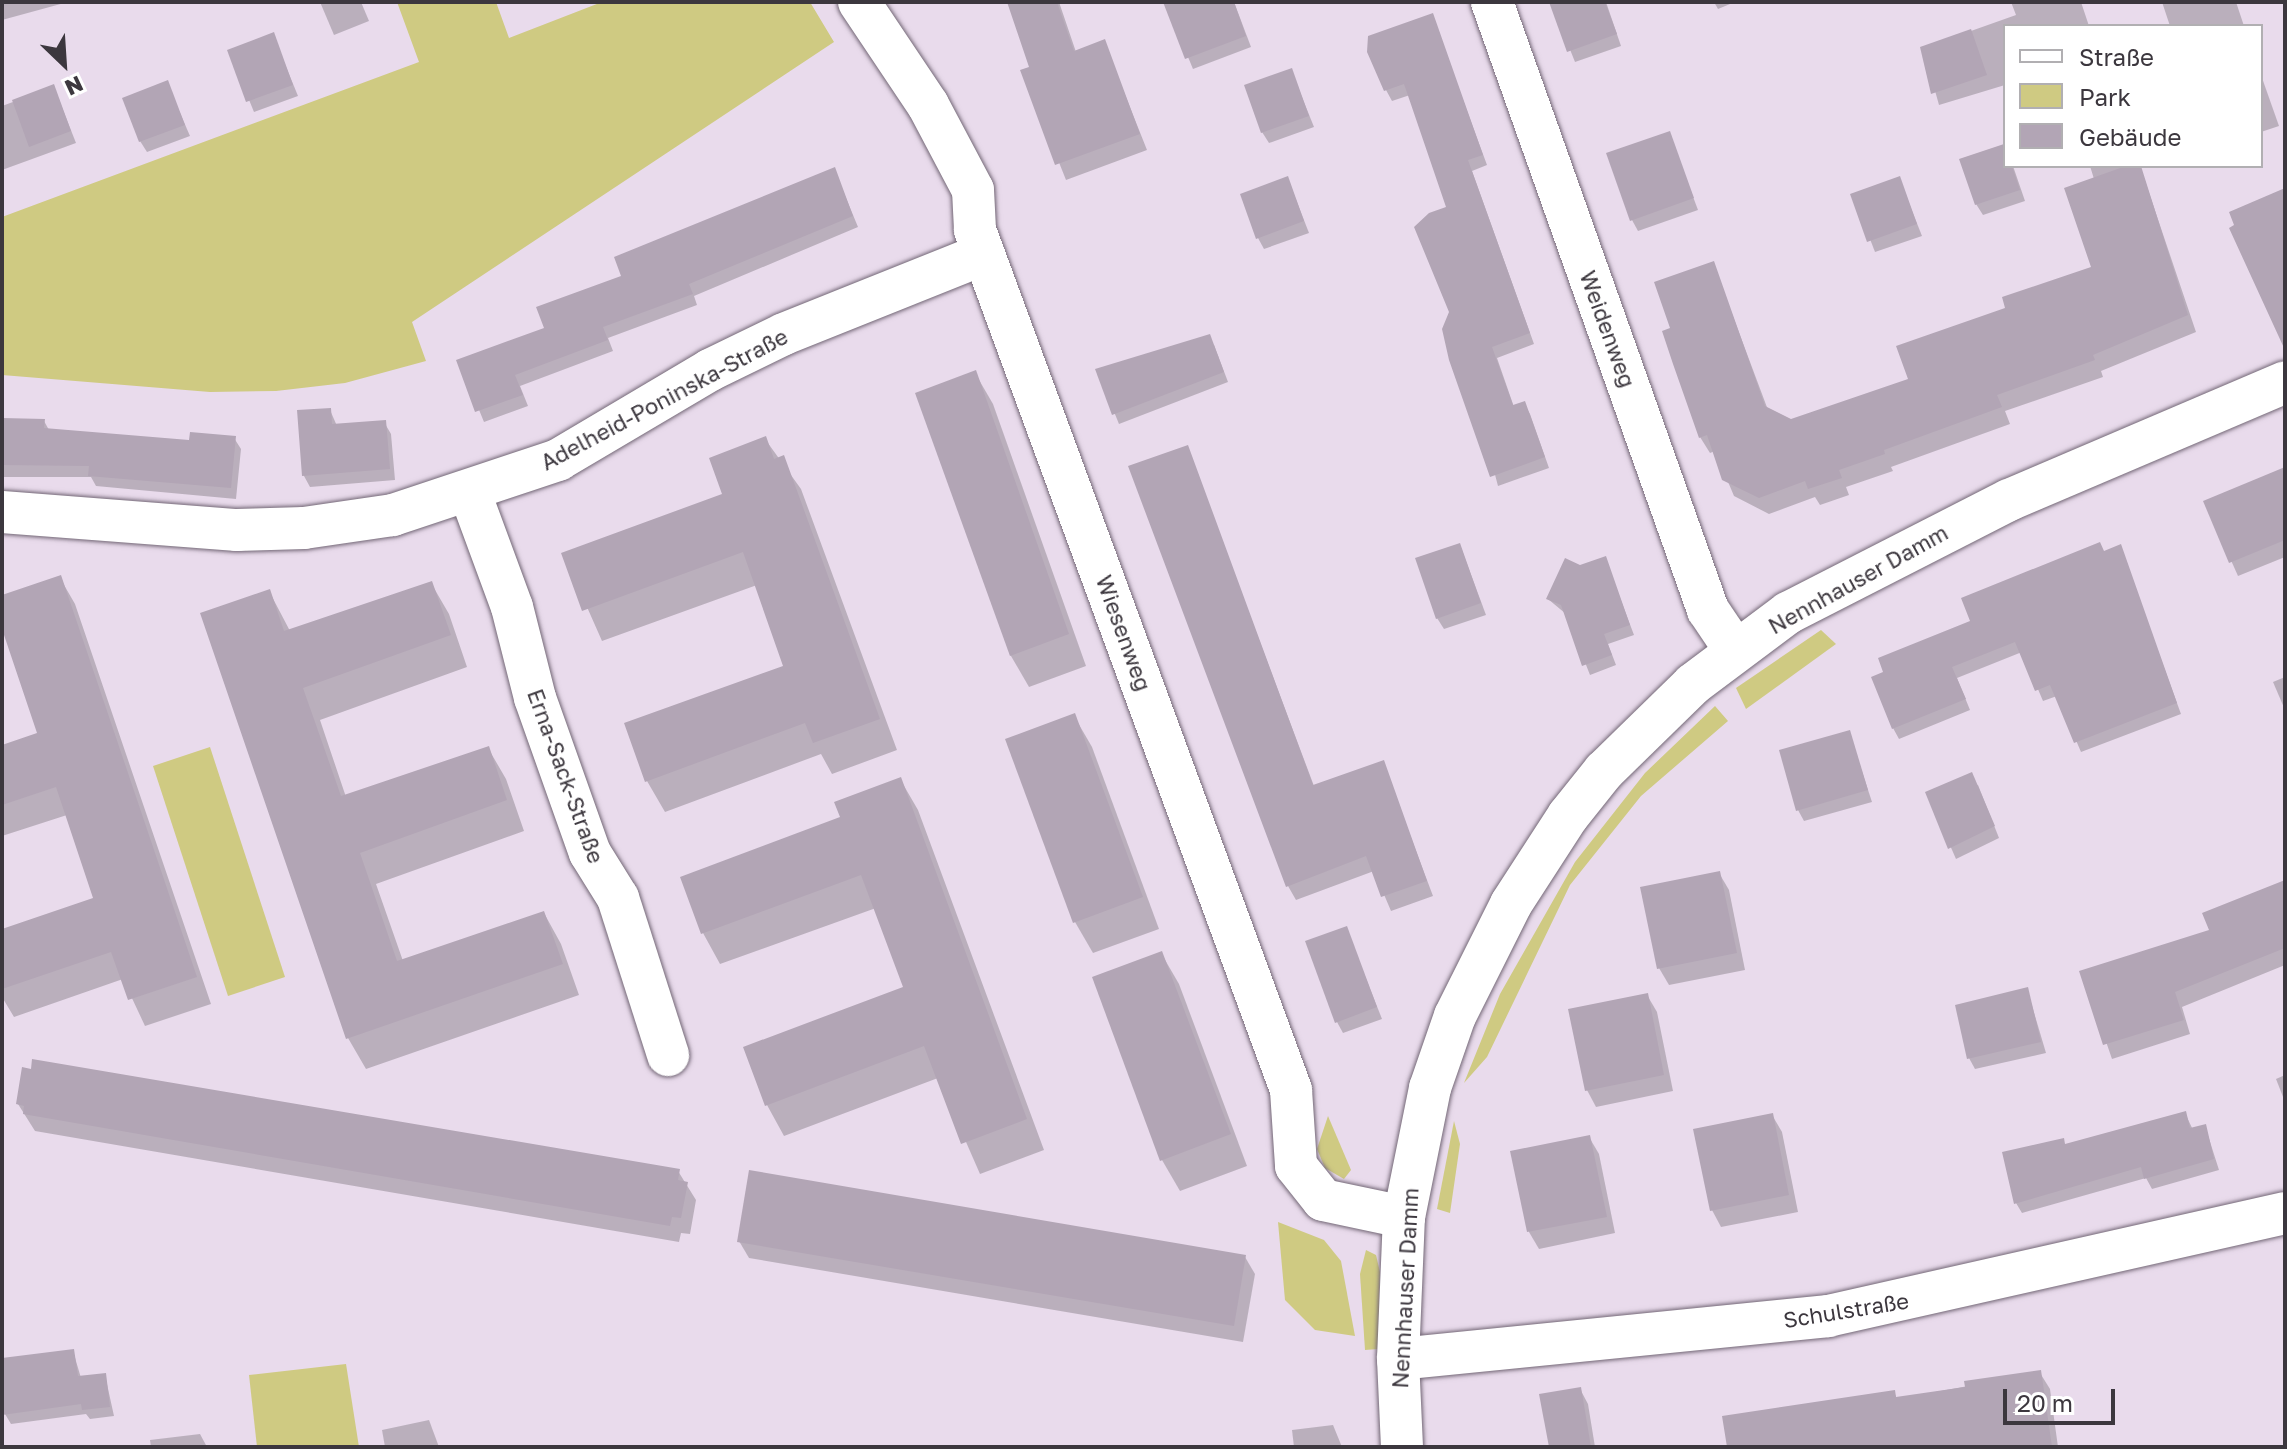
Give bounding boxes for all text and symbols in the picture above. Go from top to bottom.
north arrow [24,24,104,104]
legend [2003,24,2263,168]
text: Straße [2079,42,2154,71]
text: N [61,70,88,102]
text: Park [2079,82,2131,111]
text: Gebäude [2079,122,2181,151]
street label: Weidenweg [1575,267,1641,391]
street label: Adelheid-Poninska-Straße [536,323,792,475]
street label: Nennhauser Damm [1764,519,1952,639]
street label: Wiesenweg [1091,571,1157,695]
street label: Erna-Sack-Straße [522,685,610,867]
street label: Nennhauser Damm [1387,1187,1423,1389]
street label: Schulstraße [1781,1287,1911,1333]
scale bar [2007,1373,2119,1423]
text: 20 m [2017,1388,2073,1417]

